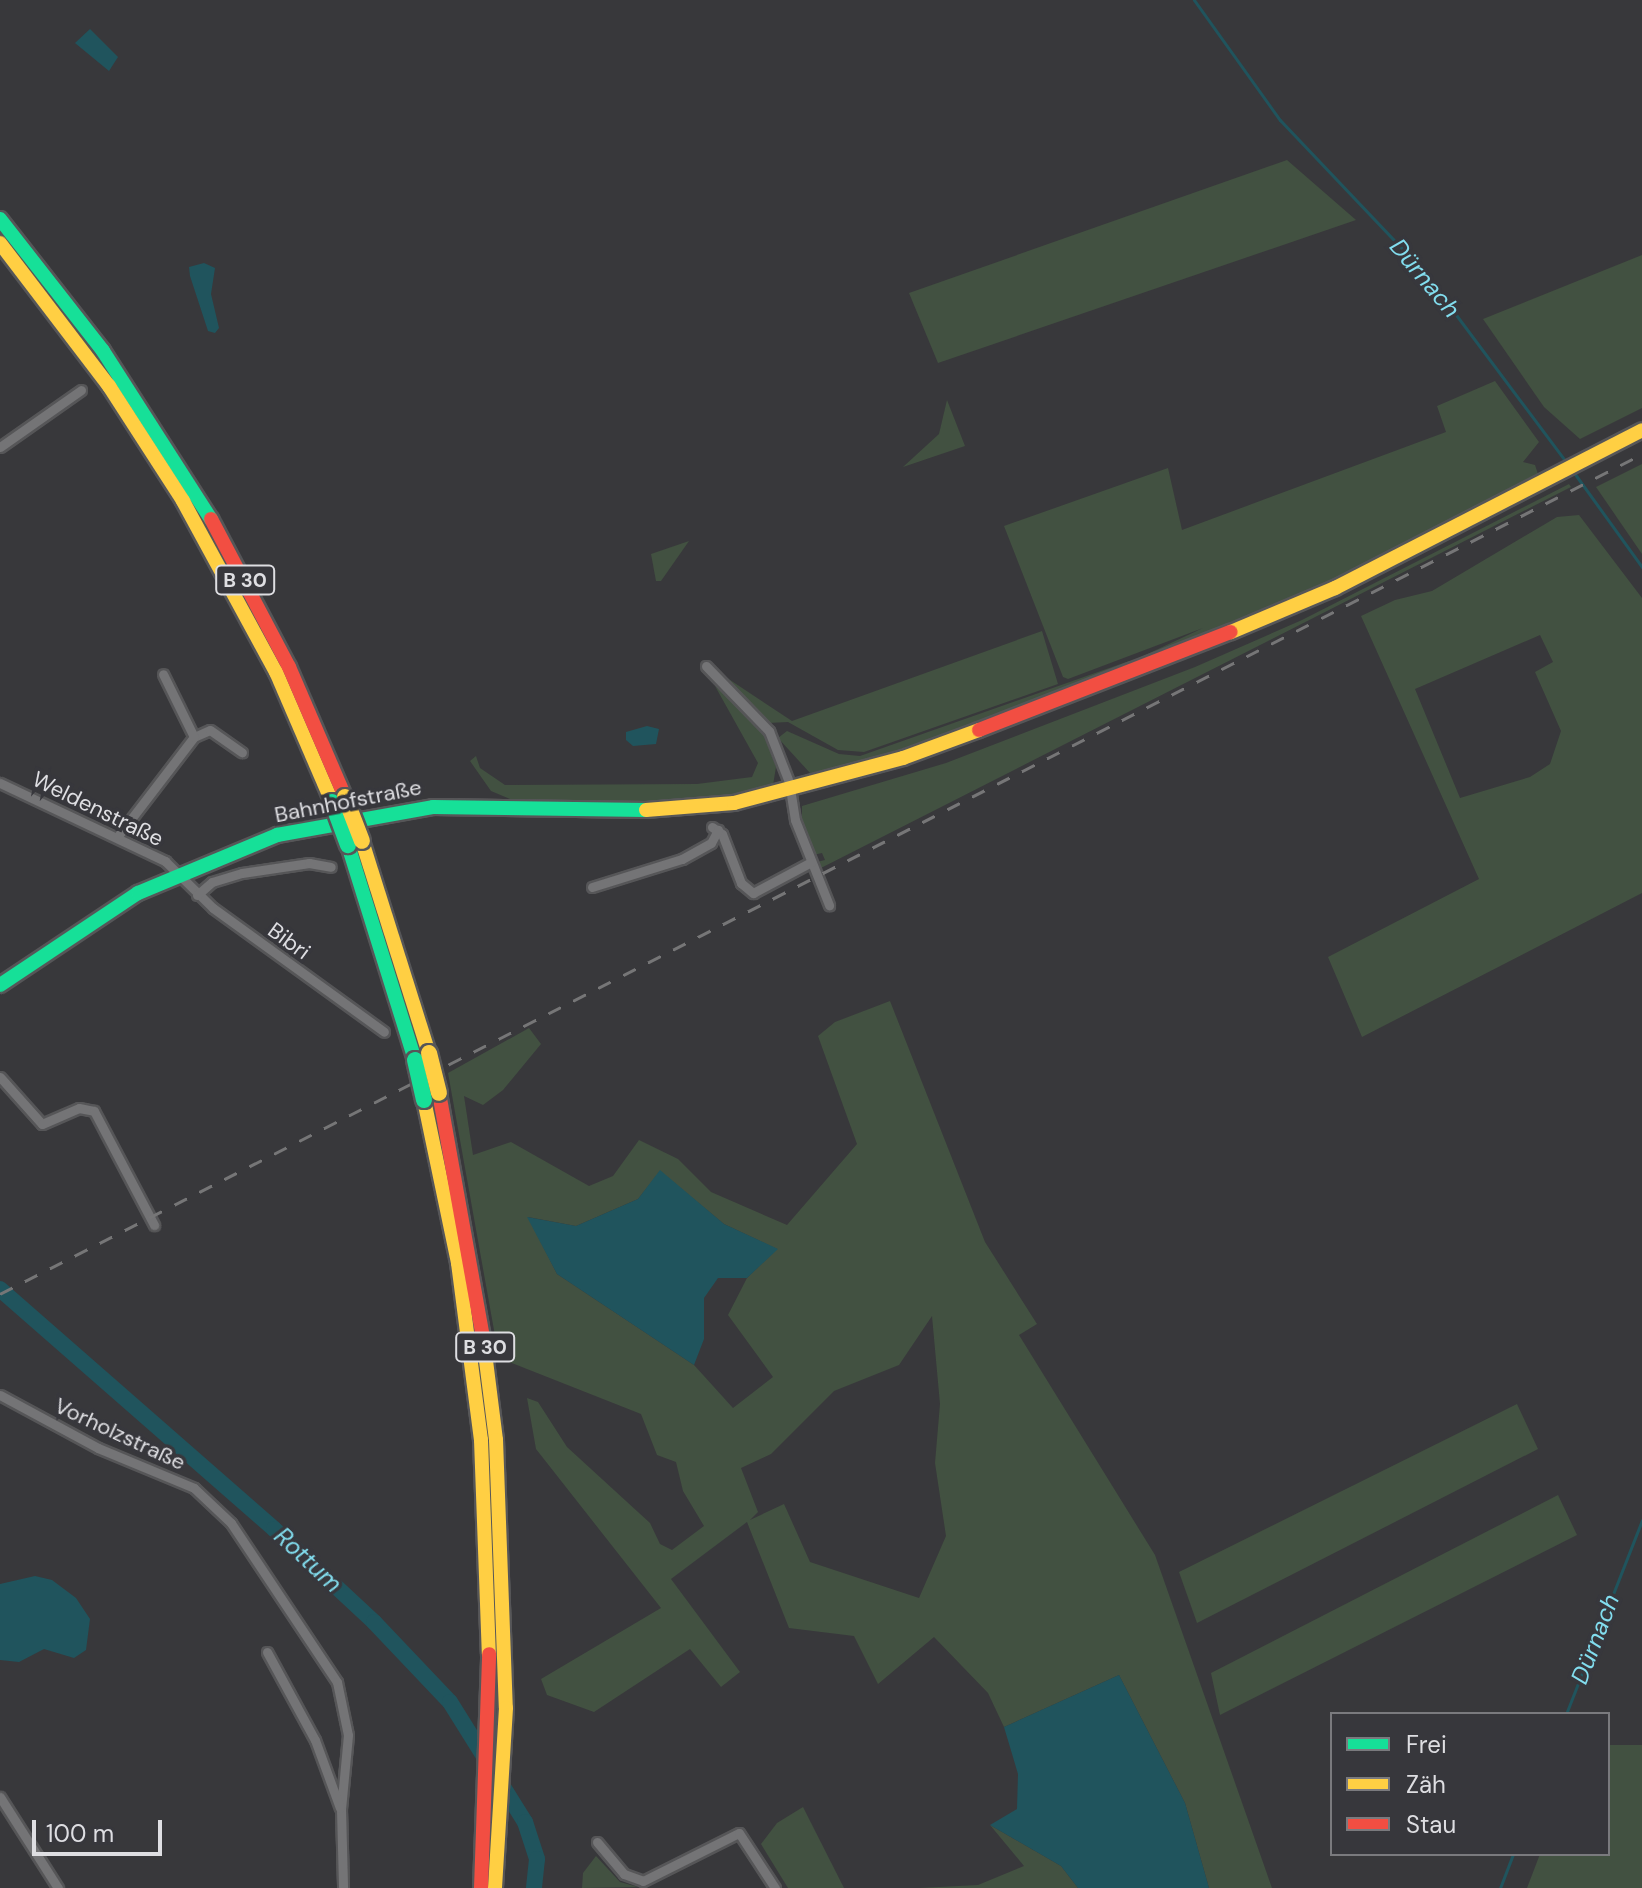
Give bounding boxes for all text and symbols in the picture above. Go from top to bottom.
water label: Dürnach [1384,233,1466,323]
road number: B 30 [215,564,275,596]
street label: Weldenstraße [28,766,168,852]
street label: Bahnhofstraße [272,774,424,828]
street label: Bibri [263,917,315,965]
road number: B 30 [455,1331,515,1363]
street label: Vorholzstraße [50,1392,190,1476]
water label: Rottum [268,1522,348,1598]
water label: Dürnach [1565,1590,1625,1688]
legend [1330,1712,1610,1856]
text: Frei [1406,1729,1447,1760]
text: Zäh [1406,1769,1446,1800]
scale bar [36,1804,166,1854]
text: Stau [1406,1809,1456,1840]
text: 100 m [46,1818,114,1849]

